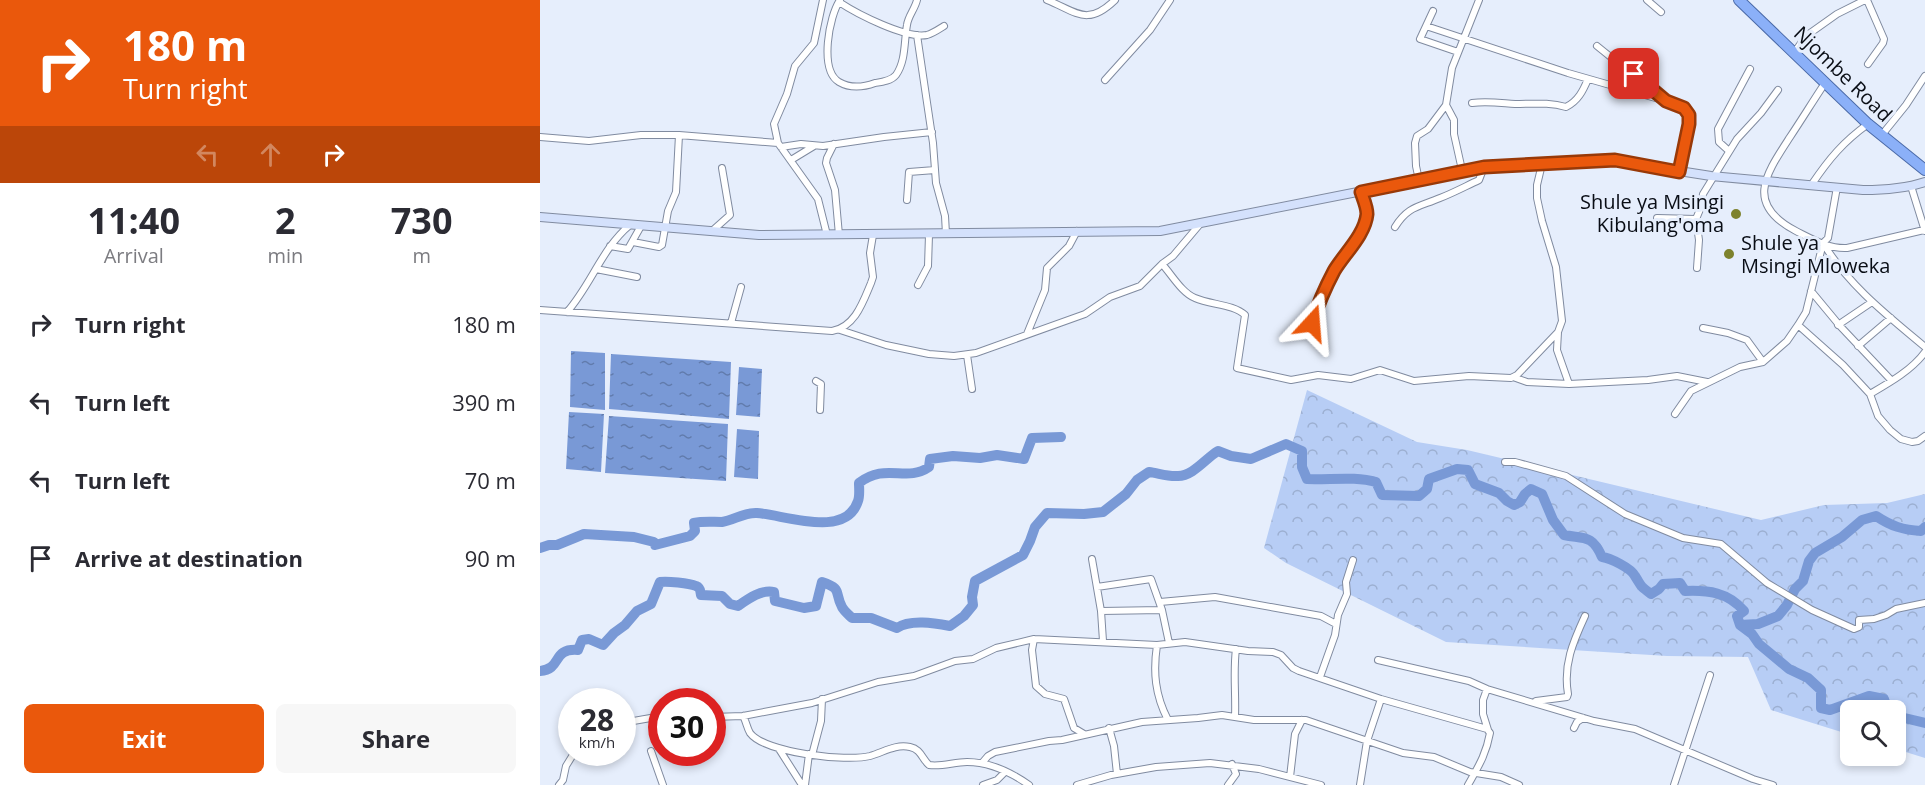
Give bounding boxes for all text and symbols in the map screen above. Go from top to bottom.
text: 180 m [123,16,247,73]
street label: Njombe Road [1788,20,1898,127]
icon: right [24,24,102,102]
pin [1608,48,1659,99]
icon: arrive [1617,57,1650,90]
text: Turn right [123,70,248,107]
icon: left [191,138,224,171]
icon: ahead [254,138,287,171]
icon: right [317,138,350,171]
place label: Shule ya Msingi Kibulang'oma [1580,188,1724,238]
text: 11:40 [87,196,180,245]
text: 2 [275,196,296,245]
text: 730 [391,196,453,245]
marker: Shule ya Msingi Kibulang'oma [1729,207,1743,221]
place label: Shule ya Msingi Mloweka [1741,229,1890,279]
text: Arrival [104,242,164,269]
text: min [267,242,303,269]
text: m [412,242,431,269]
marker: Shule ya Msingi Mloweka [1722,247,1736,261]
position arrow [1280,291,1344,355]
icon: right [24,308,57,341]
text: Turn right [75,309,186,339]
text: 180 m [452,309,516,339]
icon: left [24,386,57,419]
text: Turn left [75,387,170,417]
text: 390 m [452,387,516,417]
icon: left [24,464,57,497]
text: Turn left [75,465,170,495]
text: 70 m [465,465,516,495]
icon: arrive [24,542,57,575]
text: Arrive at destination [75,543,303,573]
text: 90 m [465,543,516,573]
speed limit sign: 30 [648,688,726,766]
text: 28 [580,699,614,740]
map controls [1840,700,1906,766]
button: search [1840,700,1906,766]
button: Exit [24,704,264,773]
button: Share [276,704,516,773]
text: km/h [579,732,615,752]

